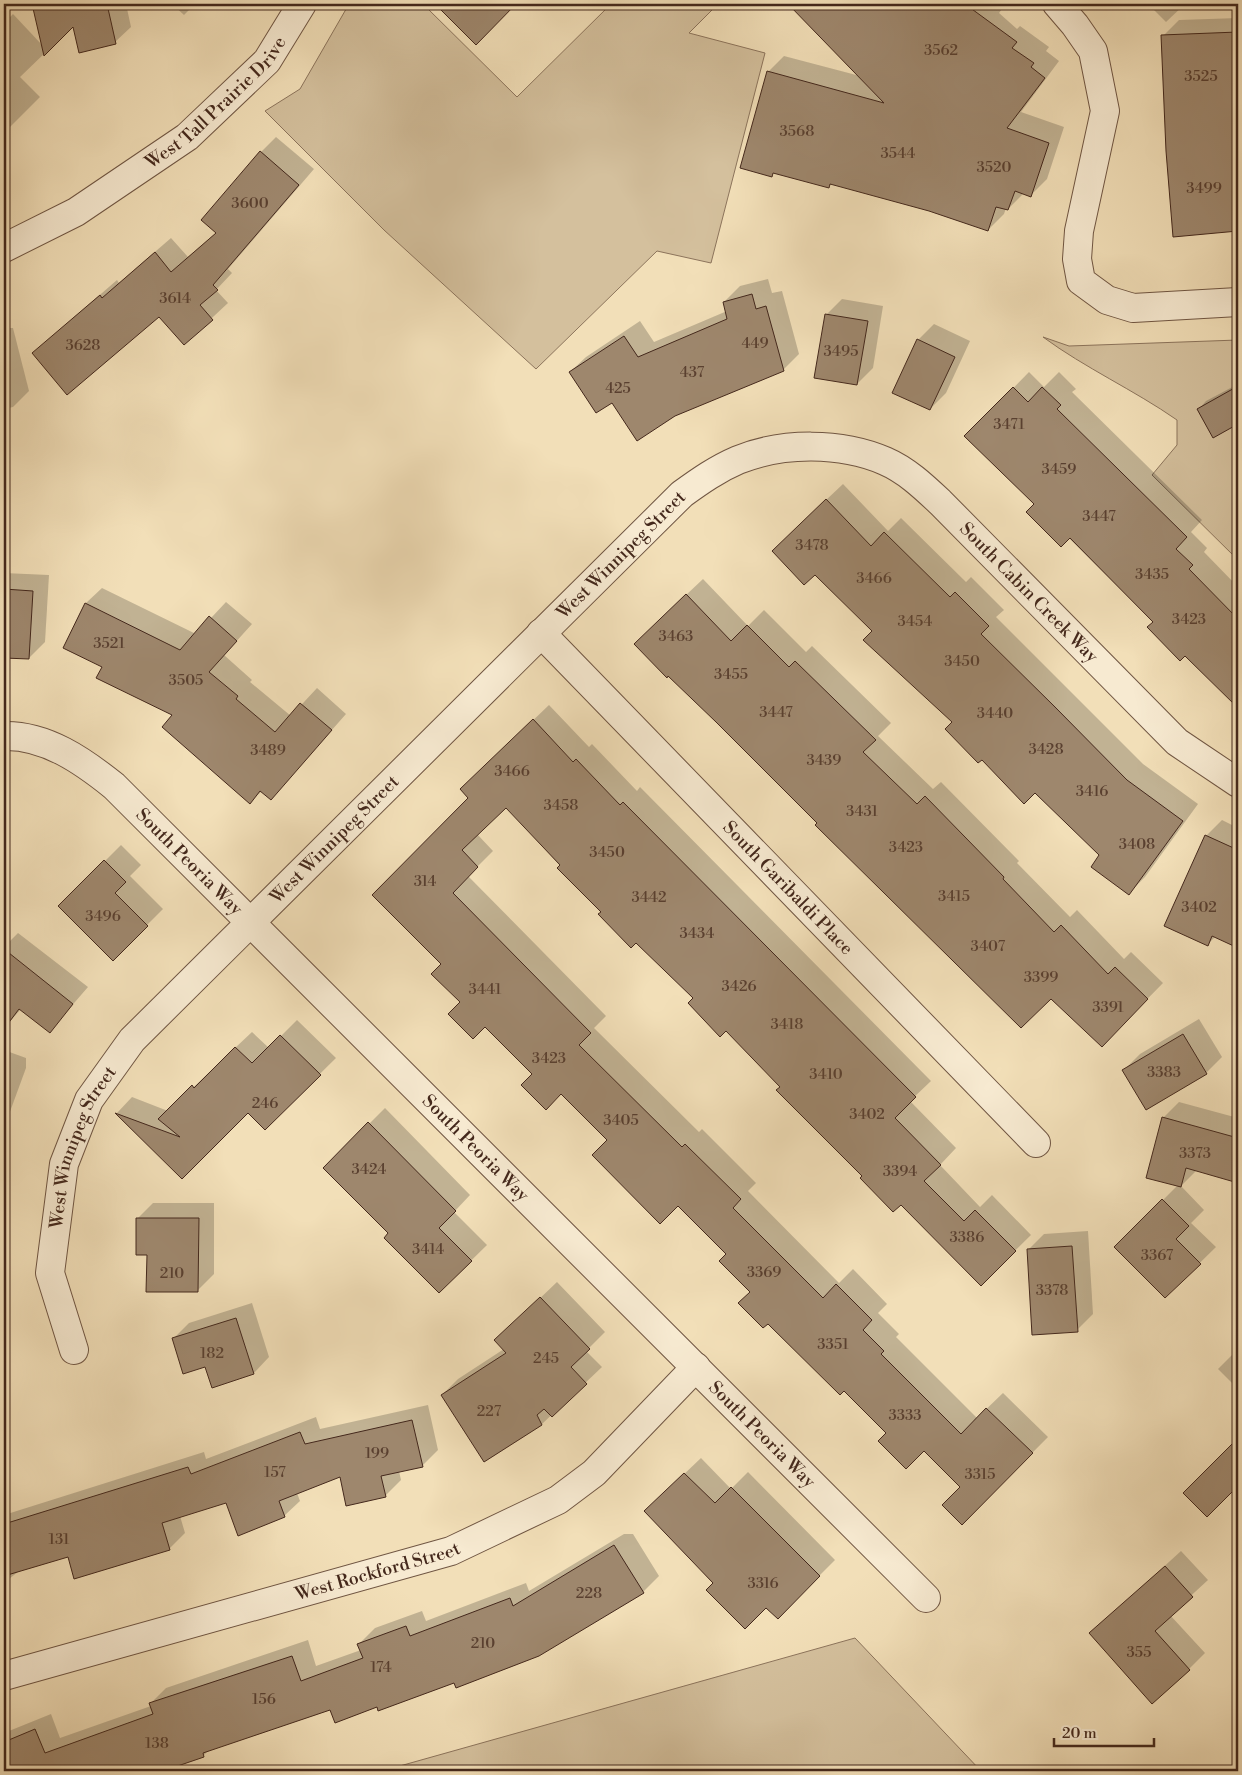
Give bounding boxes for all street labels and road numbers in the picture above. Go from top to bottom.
street label: West Tall Prairie Drive [140,32,291,174]
street label: West Winnipeg Street [551,485,691,625]
street label: South Cabin Creek Way [954,518,1103,668]
street label: West Winnipeg Street [264,770,404,909]
street label: South Peoria Way [131,803,248,920]
street label: South Garibaldi Place [718,816,858,960]
street label: West Winnipeg Street [45,1061,122,1231]
street label: South Peoria Way [417,1090,534,1207]
street label: South Peoria Way [703,1376,820,1493]
street label: West Rockford Street [292,1537,465,1606]

